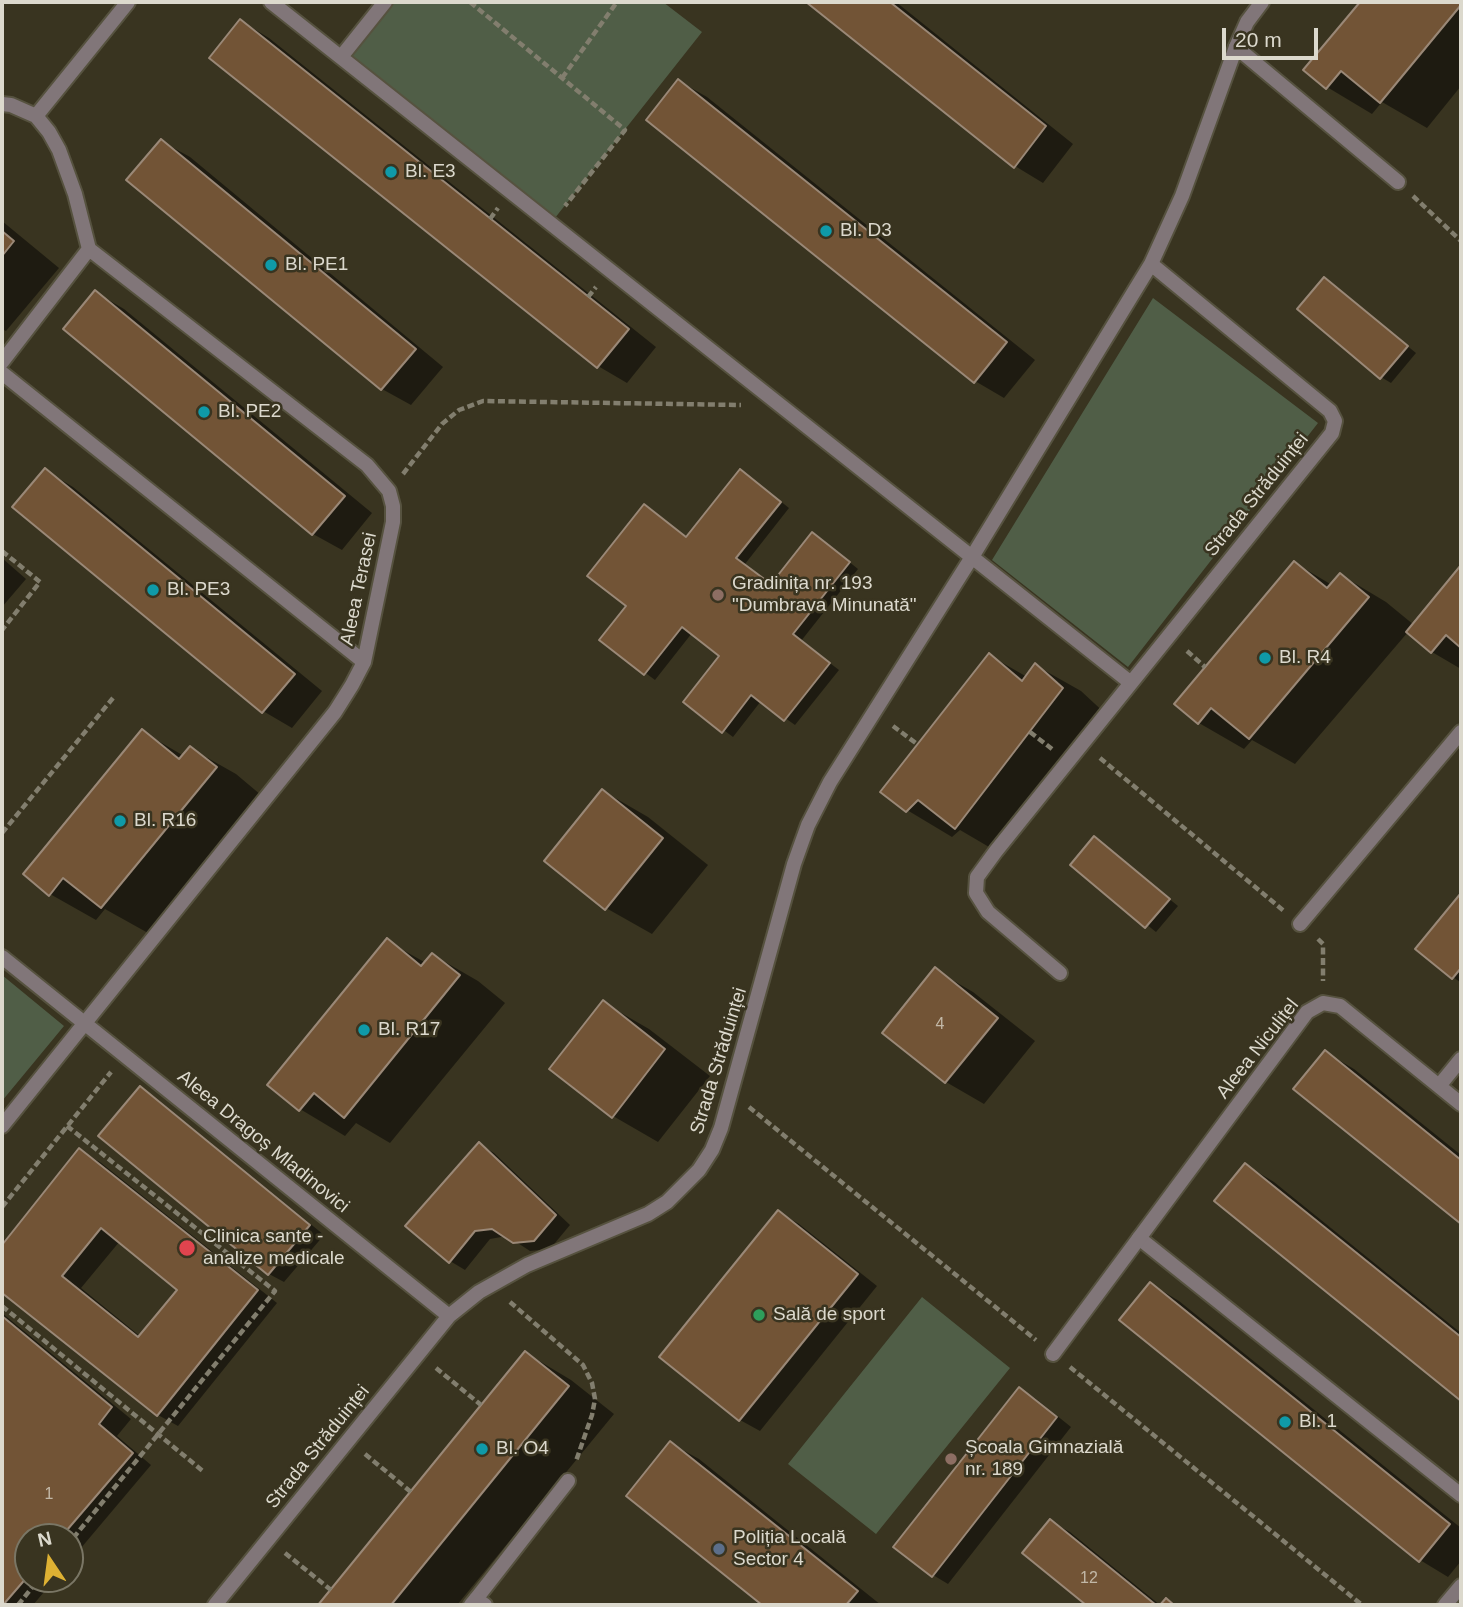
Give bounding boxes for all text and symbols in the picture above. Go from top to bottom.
scale bar [1225,14,1321,58]
text: 20 m [1235,28,1282,51]
place label: Bl. E3 [405,161,456,183]
marker: Bl. E3 [383,164,399,180]
place label: Bl. D3 [840,220,892,242]
marker: Bl. D3 [818,223,834,239]
place label: Bl. PE1 [285,254,348,276]
marker: Bl. PE1 [263,257,279,273]
place label: Bl. PE2 [218,401,281,423]
marker: Bl. PE2 [196,404,212,420]
street label: Strada Străduinței [1200,429,1314,561]
street label: Aleea Terasei [336,530,382,648]
place label: Gradinița nr. 193 "Dumbrava Minunată" [732,573,917,617]
place label: Bl. PE3 [167,579,230,601]
marker: Bl. PE3 [145,582,161,598]
marker: Gradinița nr. 193 "Dumbrava Minunată" [710,587,726,603]
place label: Bl. R4 [1279,647,1331,669]
marker: Bl. R4 [1257,650,1273,666]
place label: Bl. R16 [134,810,196,832]
marker: Bl. R16 [112,813,128,829]
street label: Strada Străduinței [686,985,752,1137]
street label: Aleea Niculițel [1212,995,1304,1103]
house number: 4 [936,1015,944,1035]
place label: Bl. R17 [378,1019,440,1041]
marker: Bl. R17 [356,1022,372,1038]
street label: Aleea Dragoș Mladinovici [173,1066,353,1218]
place label: Clinica sante - analize medicale [203,1226,345,1270]
marker: Clinica sante - analize medicale [177,1238,197,1258]
place label: Sală de sport [773,1304,885,1326]
marker: Sală de sport [751,1307,767,1323]
street label: Strada Străduinței [261,1381,375,1513]
place label: Bl. 1 [1299,1411,1337,1433]
marker: Bl. 1 [1277,1414,1293,1430]
place label: Școala Gimnazială nr. 189 [965,1437,1123,1481]
place label: Bl. O4 [496,1438,549,1460]
marker: Bl. O4 [474,1441,490,1457]
marker: Școala Gimnazială nr. 189 [943,1451,959,1467]
house number: 1 [45,1485,53,1505]
north arrow [14,1523,84,1593]
text: N [36,1527,54,1551]
place label: Poliția Locală Sector 4 [733,1527,846,1571]
marker: Poliția Locală Sector 4 [711,1541,727,1557]
house number: 12 [1080,1569,1098,1589]

